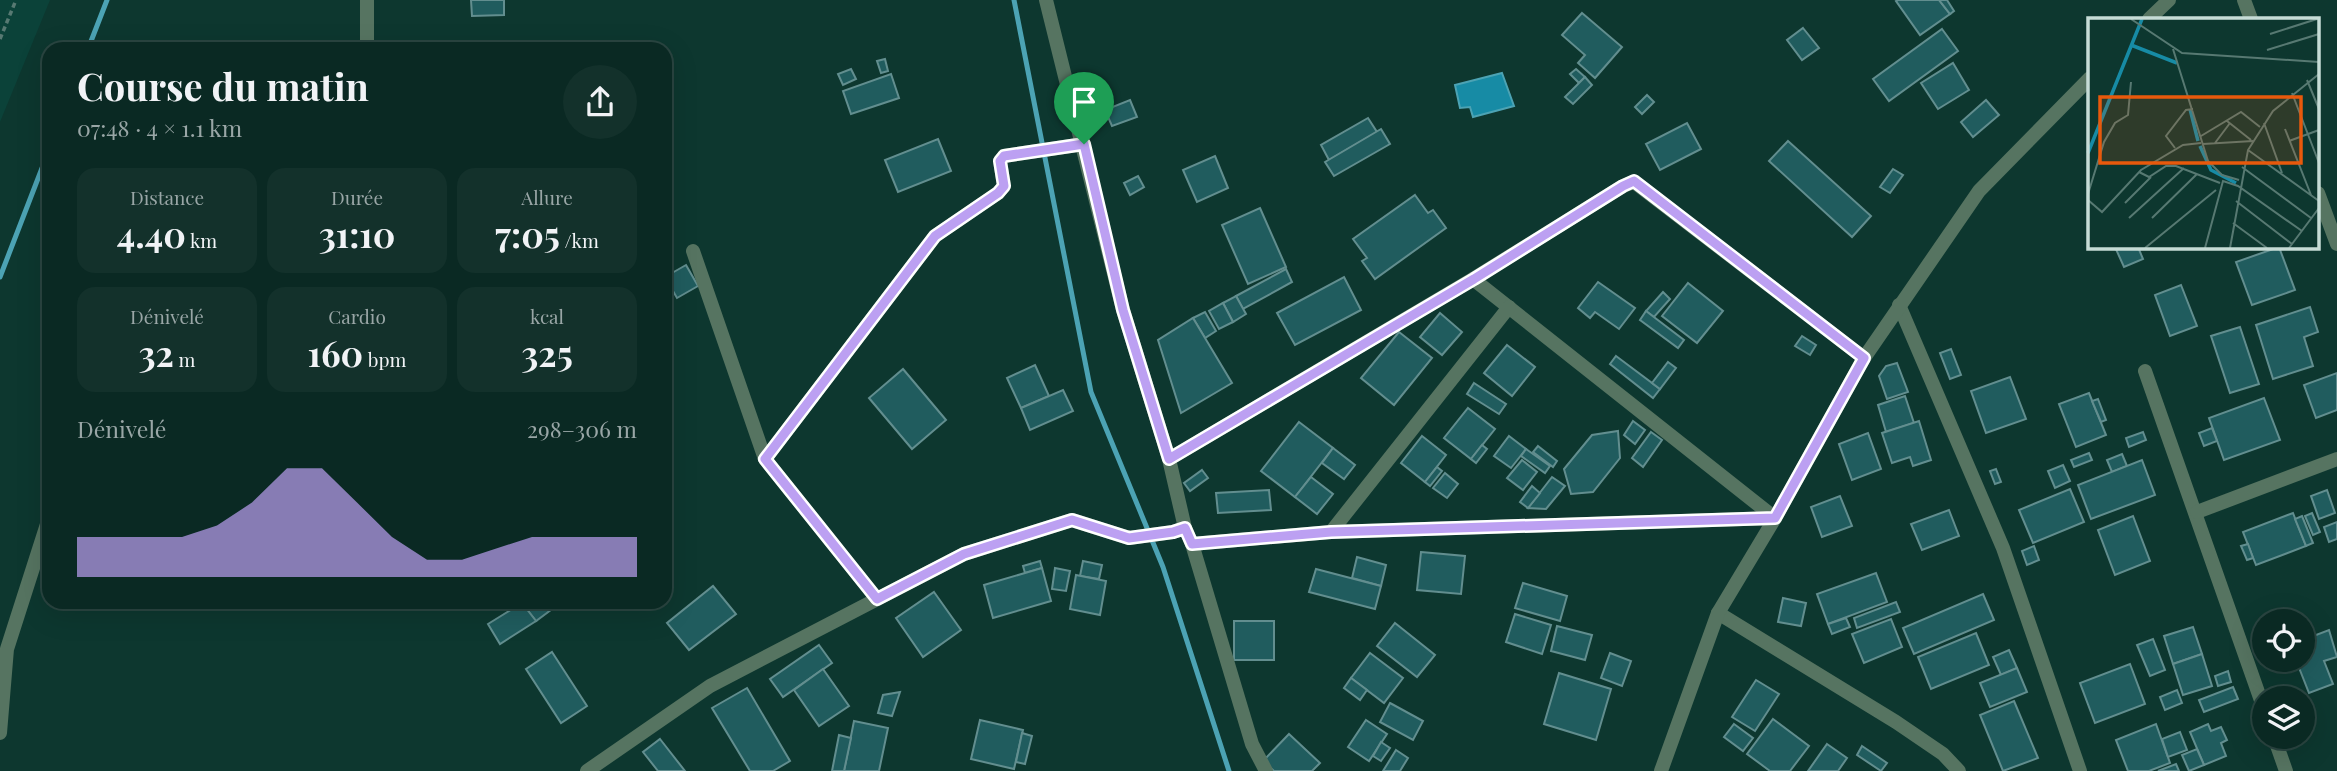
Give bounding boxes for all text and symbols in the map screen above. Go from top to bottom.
inset map [2088,18,2320,248]
text: Course du matin [77,60,369,111]
button: share [563,65,637,139]
pin [1054,72,1114,144]
icon: arrive [1065,83,1103,121]
text: 07:48 · 4 × 1.1 km [77,112,242,143]
text: Distance [130,184,204,210]
text: Durée [331,184,383,210]
text: Allure [521,184,573,210]
text: 4.40 [117,210,186,257]
text: 31:10 [319,210,395,257]
text: 7:05 [495,210,560,257]
text: km [186,227,217,253]
text: /km [560,227,599,253]
text: Dénivelé [130,303,204,329]
text: Cardio [328,303,386,329]
text: kcal [530,303,564,329]
text: 32 [139,329,174,376]
text: 160 [308,329,363,376]
text: 325 [521,329,573,376]
text: m [174,346,196,372]
text: bpm [363,346,406,372]
text: Dénivelé [77,413,166,444]
text: 298–306 m [527,413,637,444]
map controls [2252,609,2315,749]
button: locate [2252,609,2315,672]
button: layers [2252,686,2315,749]

